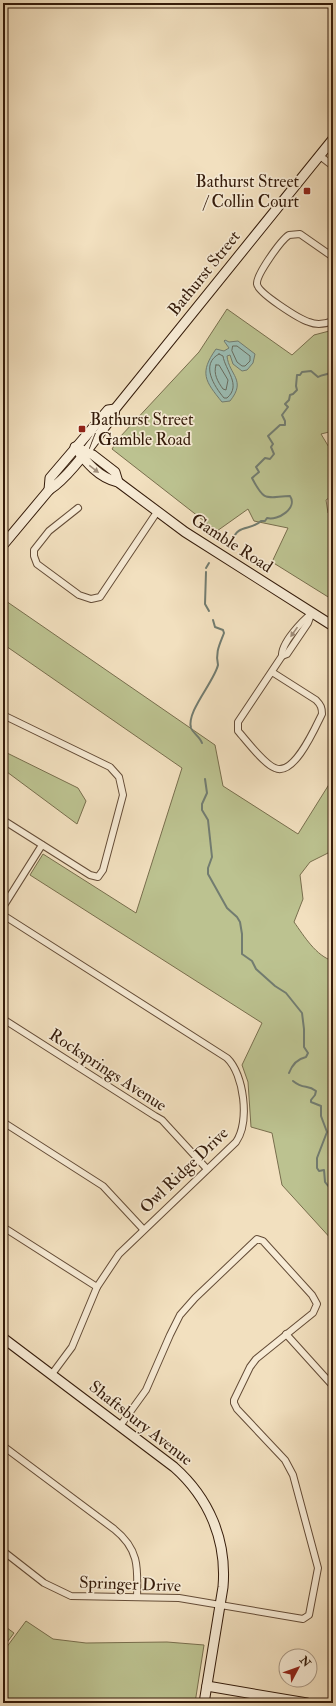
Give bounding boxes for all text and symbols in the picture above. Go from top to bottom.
place label: Bathurst Street / Collin Court [196,171,299,212]
marker: Bathurst Street / Collin Court [302,186,312,196]
street label: Bathurst Street [163,226,245,320]
place label: Bathurst Street / Gamble Road [88,409,194,450]
marker: Bathurst Street / Gamble Road [77,424,87,434]
one-way arrow [88,464,99,473]
street label: Gamble Road [187,509,277,578]
one-way arrow [290,627,298,638]
street label: Rocksprings Avenue [45,1024,171,1117]
street label: Owl Ridge Drive [135,1122,233,1218]
street label: Shaftsbury Avenue [84,1376,197,1471]
street label: Springer Drive [79,1572,181,1597]
north arrow [278,1648,318,1688]
text: N [296,1653,314,1671]

